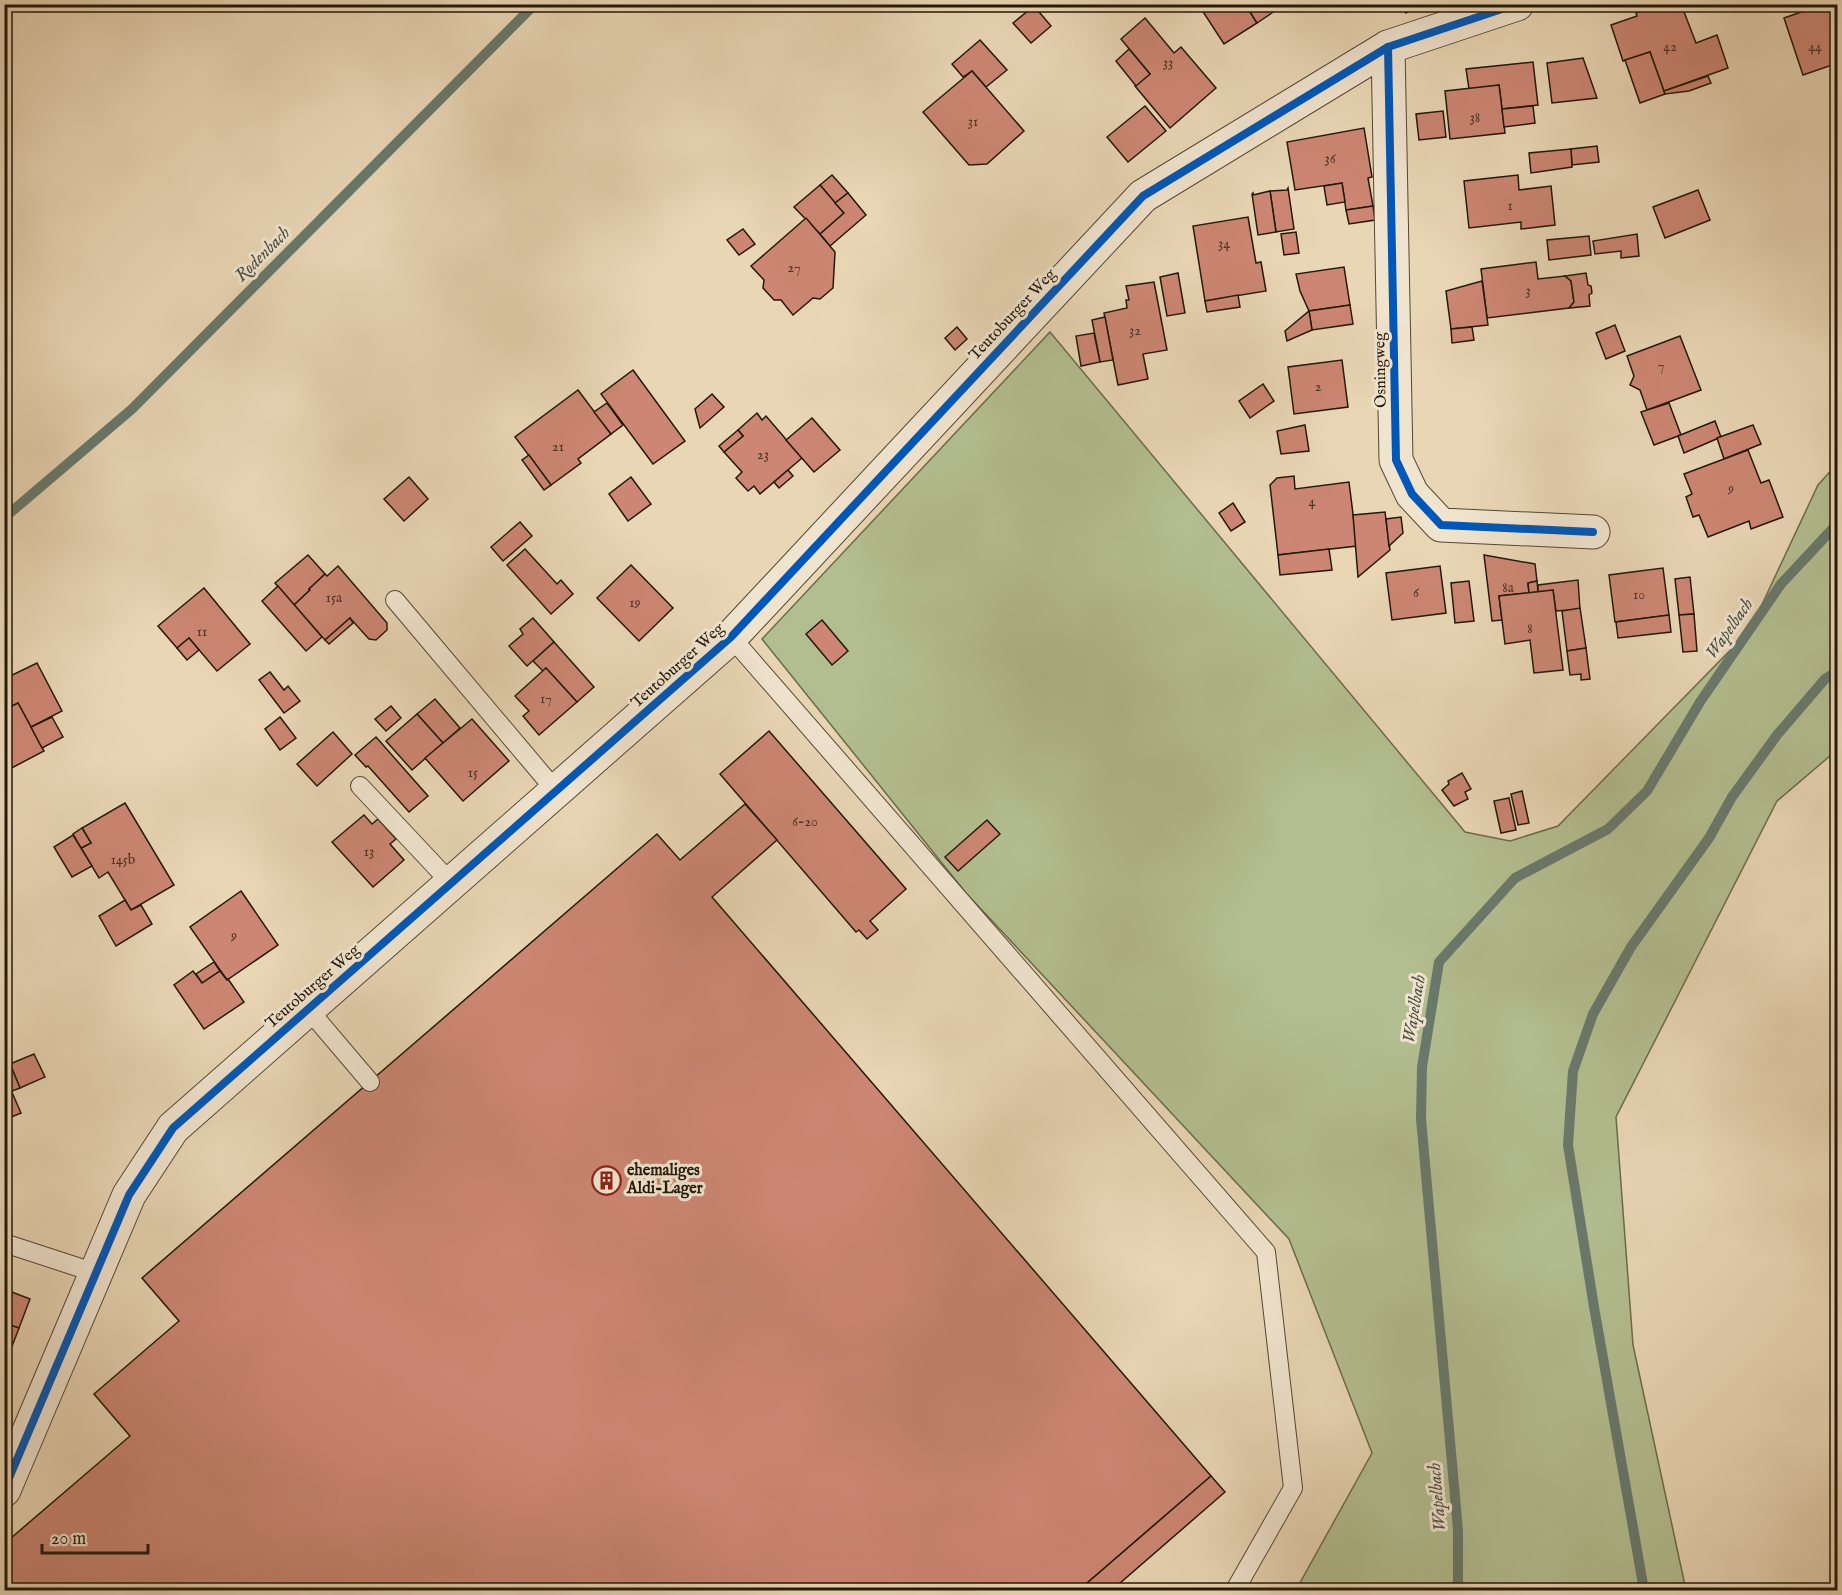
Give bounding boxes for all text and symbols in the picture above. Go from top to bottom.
house number: 42 [1663,38,1677,56]
house number: 44 [1808,38,1822,56]
house number: 33 [1163,54,1173,72]
house number: 38 [1470,109,1480,127]
house number: 31 [968,113,978,131]
house number: 36 [1324,150,1337,168]
house number: 1 [1507,197,1513,215]
water label: Rodenbach [230,222,296,288]
house number: 34 [1218,235,1230,253]
house number: 27 [788,259,800,277]
street label: Teutoburger Weg [965,265,1061,365]
house number: 3 [1525,282,1531,300]
house number: 32 [1129,322,1141,340]
street label: Osningweg [1370,332,1392,408]
house number: 7 [1658,357,1664,375]
house number: 2 [1315,378,1322,396]
house number: 21 [552,438,564,456]
house number: 23 [757,446,769,464]
house number: 9 [1727,480,1734,498]
house number: 4 [1309,493,1316,511]
house number: 8a [1502,579,1515,597]
house number: 6 [1413,584,1420,602]
house number: 10 [1633,586,1645,604]
house number: 15a [326,589,343,607]
house number: 19 [629,594,641,612]
water label: Wapelbach [1701,594,1759,664]
street label: Teutoburger Weg [627,619,729,713]
house number: 8 [1527,620,1533,638]
house number: 11 [197,623,207,641]
house number: 17 [540,690,552,708]
house number: 15 [468,764,478,782]
house number: 6-20 [792,813,818,831]
house number: 13 [364,843,374,861]
house number: 145b [111,851,135,869]
house number: 9 [230,927,237,945]
street label: Teutoburger Weg [262,940,365,1033]
water label: Wapelbach [1398,973,1432,1045]
place label: ehemaliges Aldi-Lager [626,1161,703,1199]
building icon: ehemaliges Aldi-Lager [590,1164,622,1196]
water label: Wapelbach [1424,1461,1452,1532]
scale bar [42,1517,148,1555]
text: 20 m [51,1528,86,1551]

